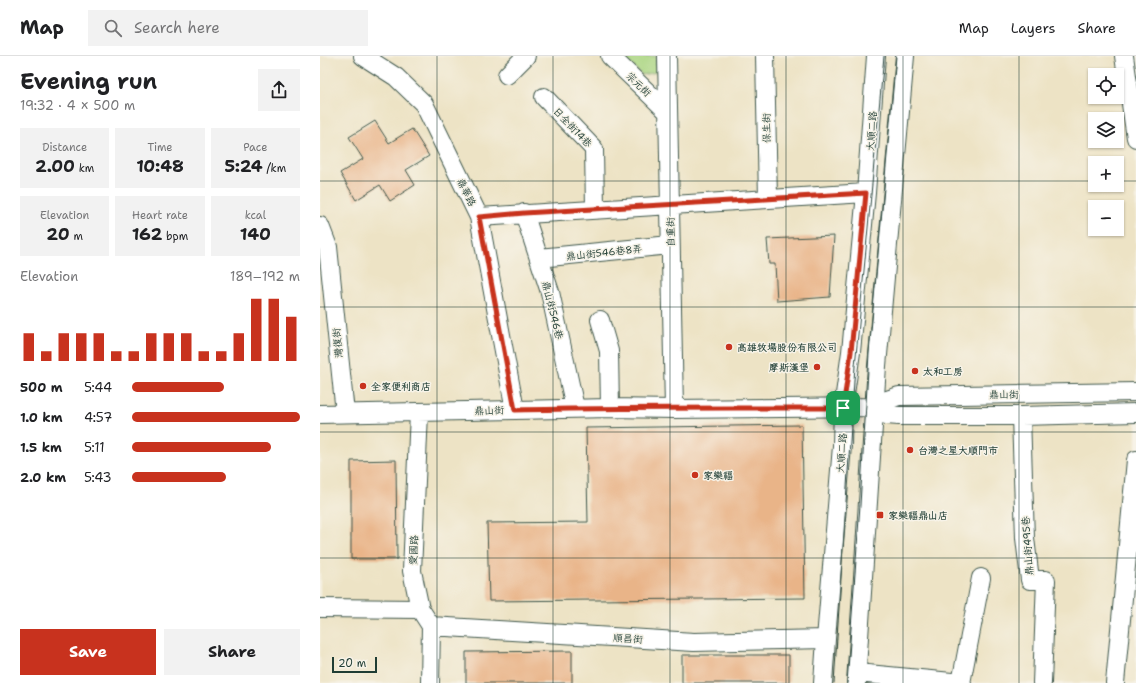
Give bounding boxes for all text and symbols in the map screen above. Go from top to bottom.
search box [88,10,368,46]
text: Map [20,15,64,40]
icon: search [102,17,124,39]
text: Search here [134,18,220,38]
text: Map [959,19,989,37]
text: Layers [1011,19,1055,37]
text: Share [1077,19,1116,37]
text: Evening run [20,67,157,96]
map controls [1088,68,1124,236]
button: locate [1088,68,1124,104]
button: share [258,69,300,111]
street label: 宗元街 [623,69,654,99]
text: 19:32 · 4 × 500 m [20,97,135,114]
street label: 日全街14巷 [550,105,596,151]
street label: 大順二路 [864,111,879,151]
button: layers [1088,112,1124,148]
street label: 保生街 [760,113,773,143]
text: Distance [42,140,87,155]
text: Time [147,140,173,155]
text: Pace [243,140,267,155]
text: 2.00 [35,155,75,177]
text: 10:48 [136,155,184,177]
text: 5:24 [224,155,263,177]
button: + [1088,156,1124,192]
text: km [75,161,94,176]
text: /km [263,161,286,176]
street label: 鼎華路 [454,176,479,209]
button: − [1088,200,1124,236]
text: Elevation [40,208,89,223]
text: Heart rate [132,208,188,223]
text: kcal [245,208,266,223]
street label: 自重街 [664,217,677,247]
text: 20 [46,223,70,245]
text: 162 [132,223,162,245]
text: 140 [240,223,271,245]
text: m [70,229,83,244]
text: bpm [162,229,188,244]
street label: 鼎山街546巷8弄 [565,242,643,263]
text: Elevation [20,268,78,285]
text: 189–192 m [230,268,300,285]
street label: 鼎山街546巷 [539,280,566,342]
street label: 灣復街 [329,327,346,359]
place label: 高雄牧場股份有限公司 [737,341,837,354]
marker: 高雄牧場股份有限公司 [724,342,734,352]
place label: 摩斯漢堡 [769,361,809,374]
marker: 摩斯漢堡 [812,362,822,372]
place label: 太和工房 [923,365,963,378]
marker: 太和工房 [910,366,920,376]
text: 500 m [20,379,63,396]
text: 5:44 [84,379,112,396]
place label: 全家便利商店 [371,380,431,393]
marker: 全家便利商店 [358,381,368,391]
street label: 鼎山街 [989,388,1019,401]
pin [826,391,860,425]
icon: arrive [832,397,854,419]
street label: 鼎山街 [474,403,504,418]
text: 1.0 km [20,409,62,426]
text: 4:57 [84,409,112,426]
street label: 大順二路 [834,433,849,473]
text: 1.5 km [20,439,62,456]
text: 5:11 [84,439,105,456]
place label: 台灣之星大順門市 [918,444,998,457]
marker: 台灣之星大順門市 [905,445,915,455]
text: 2.0 km [20,469,66,486]
text: 5:43 [84,469,112,486]
place label: 家樂福 [703,469,733,482]
marker: 家樂福 [690,470,700,480]
place label: 家樂福鼎山店 [888,509,948,522]
marker: 家樂福鼎山店 [875,510,885,520]
street label: 鼎山街495巷 [1019,515,1036,576]
street label: 愛國路 [406,535,421,565]
button: Save [20,629,156,675]
button: Share [164,629,300,675]
street label: 順昌街 [613,631,643,646]
scale bar [332,655,377,674]
text: 20 m [338,656,366,671]

